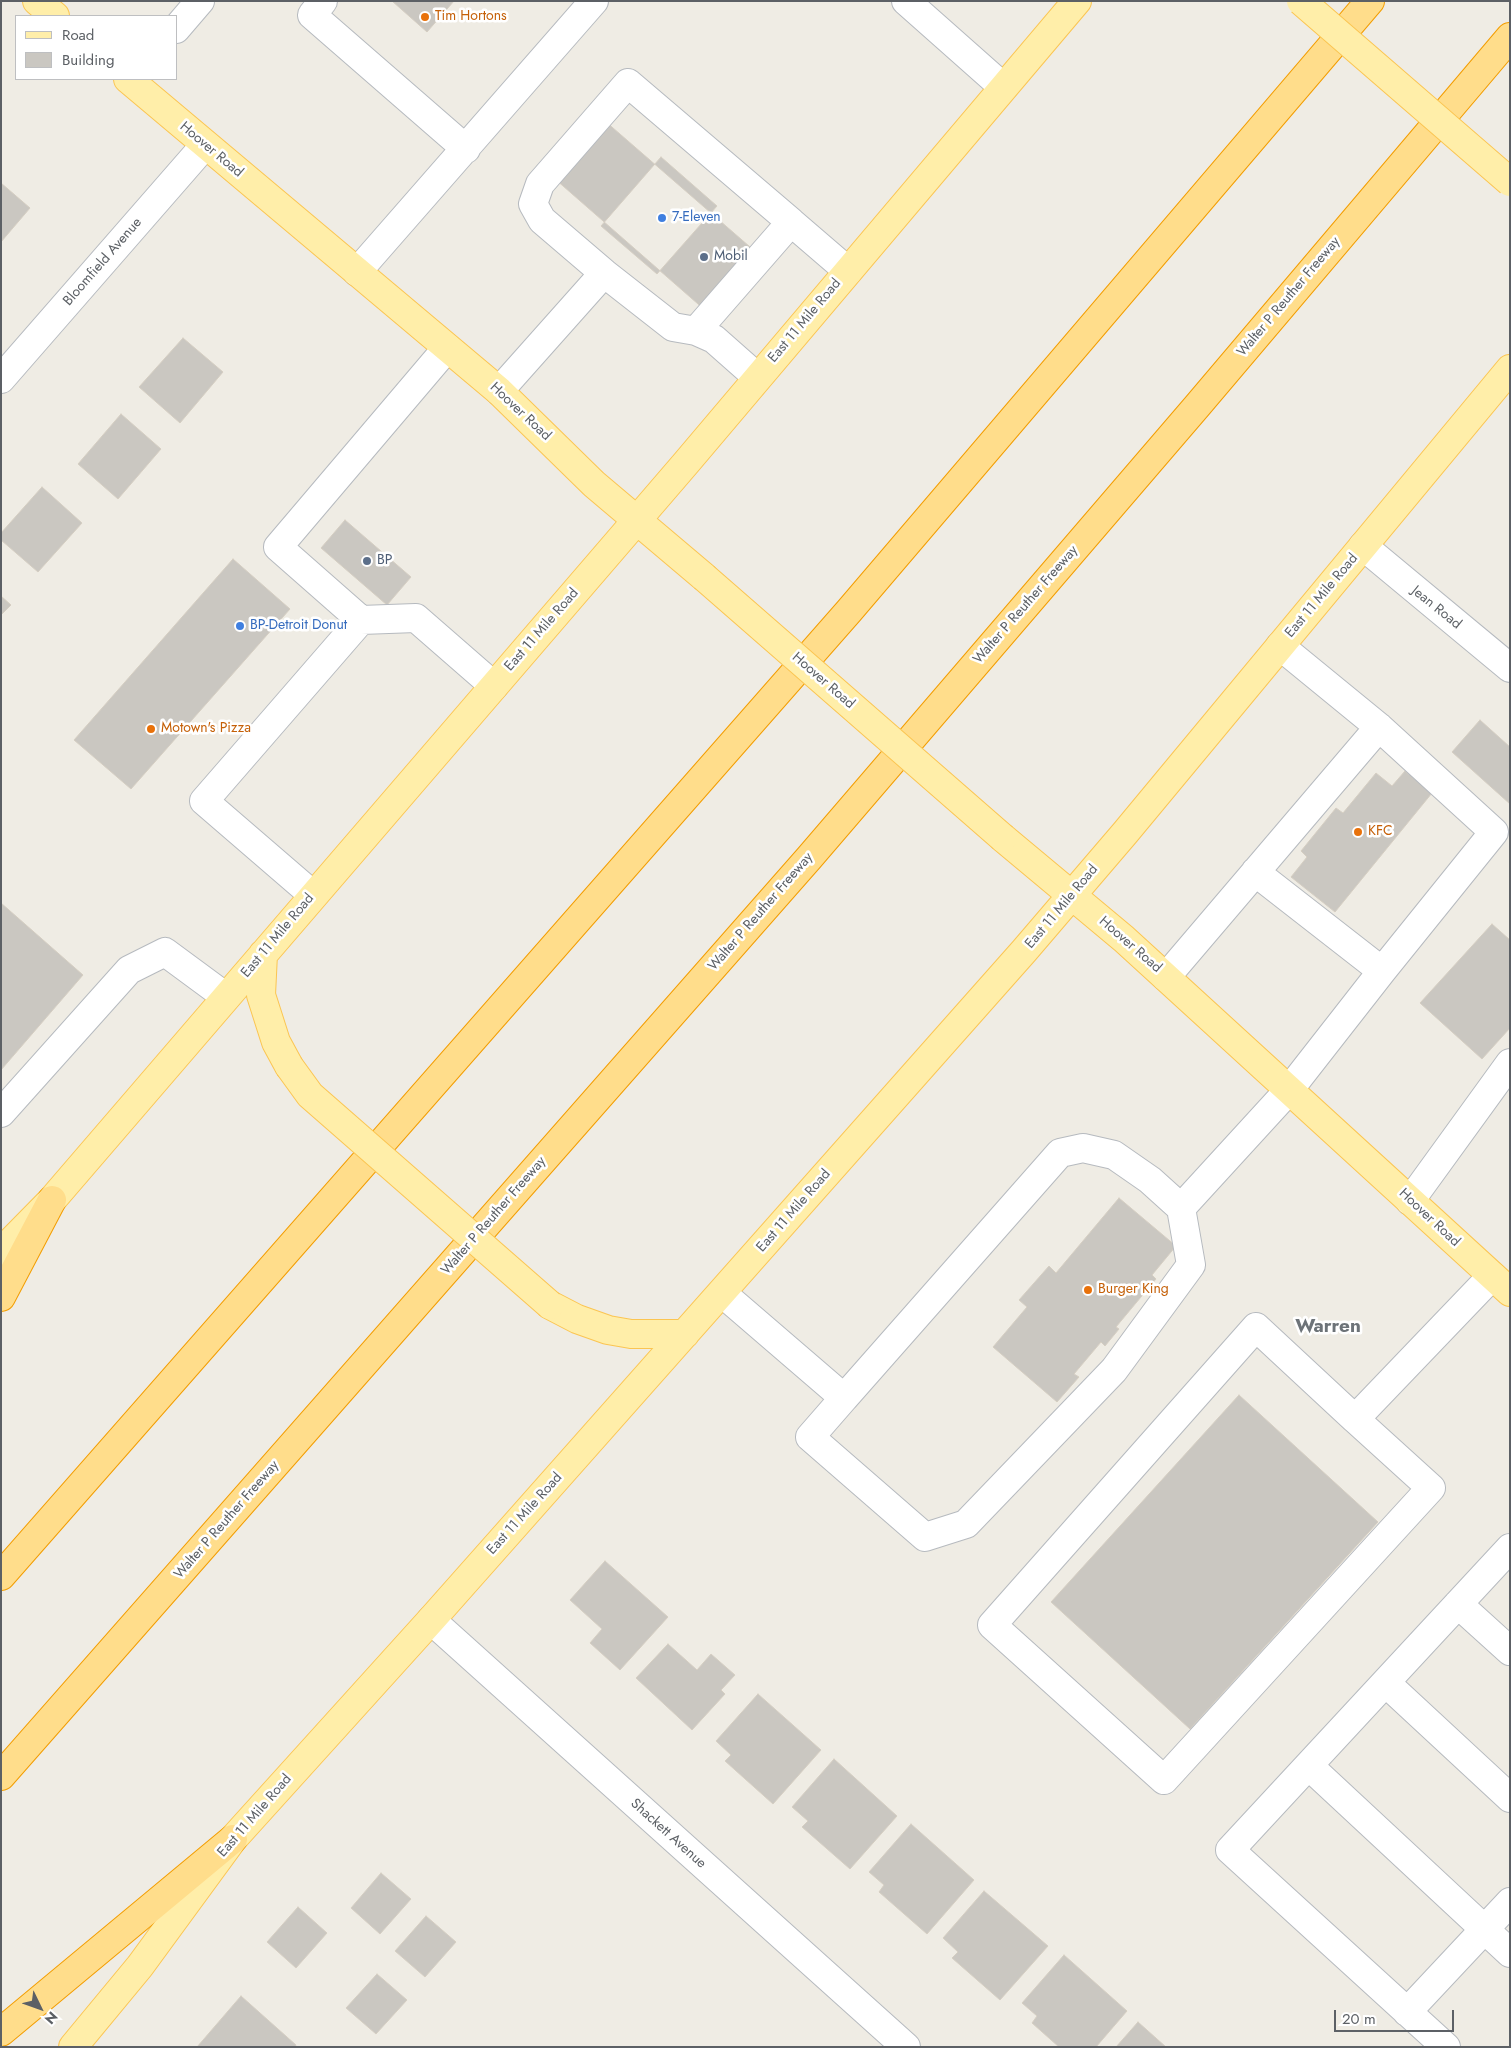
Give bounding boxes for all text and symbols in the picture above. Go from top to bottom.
place label: Tim Hortons [435,9,507,25]
marker: Tim Hortons [419,11,431,23]
legend [15,15,178,80]
text: Road [62,24,94,46]
text: Building [62,49,114,71]
street label: Hoover Road [176,119,246,181]
place label: 7-Eleven [672,210,721,226]
marker: 7-Eleven [656,212,668,224]
street label: Bloomfield Avenue [60,215,146,309]
street label: Walter P Reuther Freeway [1234,234,1344,360]
place label: Mobil [714,249,748,265]
marker: Mobil [698,251,710,263]
street label: East 11 Mile Road [765,276,845,366]
street label: Hoover Road [486,379,554,445]
street label: Walter P Reuther Freeway [970,542,1082,668]
street label: East 11 Mile Road [1282,551,1362,641]
place label: BP [377,553,392,569]
marker: BP [361,555,373,567]
street label: Jean Road [1408,583,1464,633]
street label: East 11 Mile Road [501,585,583,675]
place label: BP-Detroit Donut [250,618,347,634]
marker: BP-Detroit Donut [234,620,246,632]
street label: Hoover Road [788,649,858,713]
place label: Motown's Pizza [161,721,251,737]
marker: Motown's Pizza [145,723,157,735]
place label: KFC [1368,824,1392,840]
marker: KFC [1352,826,1364,838]
street label: Walter P Reuther Freeway [705,849,817,975]
street label: East 11 Mile Road [1022,862,1102,952]
street label: East 11 Mile Road [238,891,318,981]
street label: Hoover Road [1095,913,1165,977]
street label: Walter P Reuther Freeway [438,1153,550,1279]
street label: East 11 Mile Road [753,1166,835,1256]
street label: Hoover Road [1395,1185,1463,1251]
place label: Burger King [1098,1282,1169,1298]
marker: Burger King [1082,1284,1094,1296]
district label: Warren [1295,1316,1361,1338]
street label: Walter P Reuther Freeway [171,1457,283,1583]
street label: East 11 Mile Road [484,1470,566,1558]
street label: East 11 Mile Road [214,1771,296,1861]
street label: Shackett Avenue [627,1796,709,1872]
north arrow [15,1983,65,2033]
scale bar [1336,2000,1456,2032]
text: N [40,2007,62,2029]
text: 20 m [1342,2008,1376,2030]

